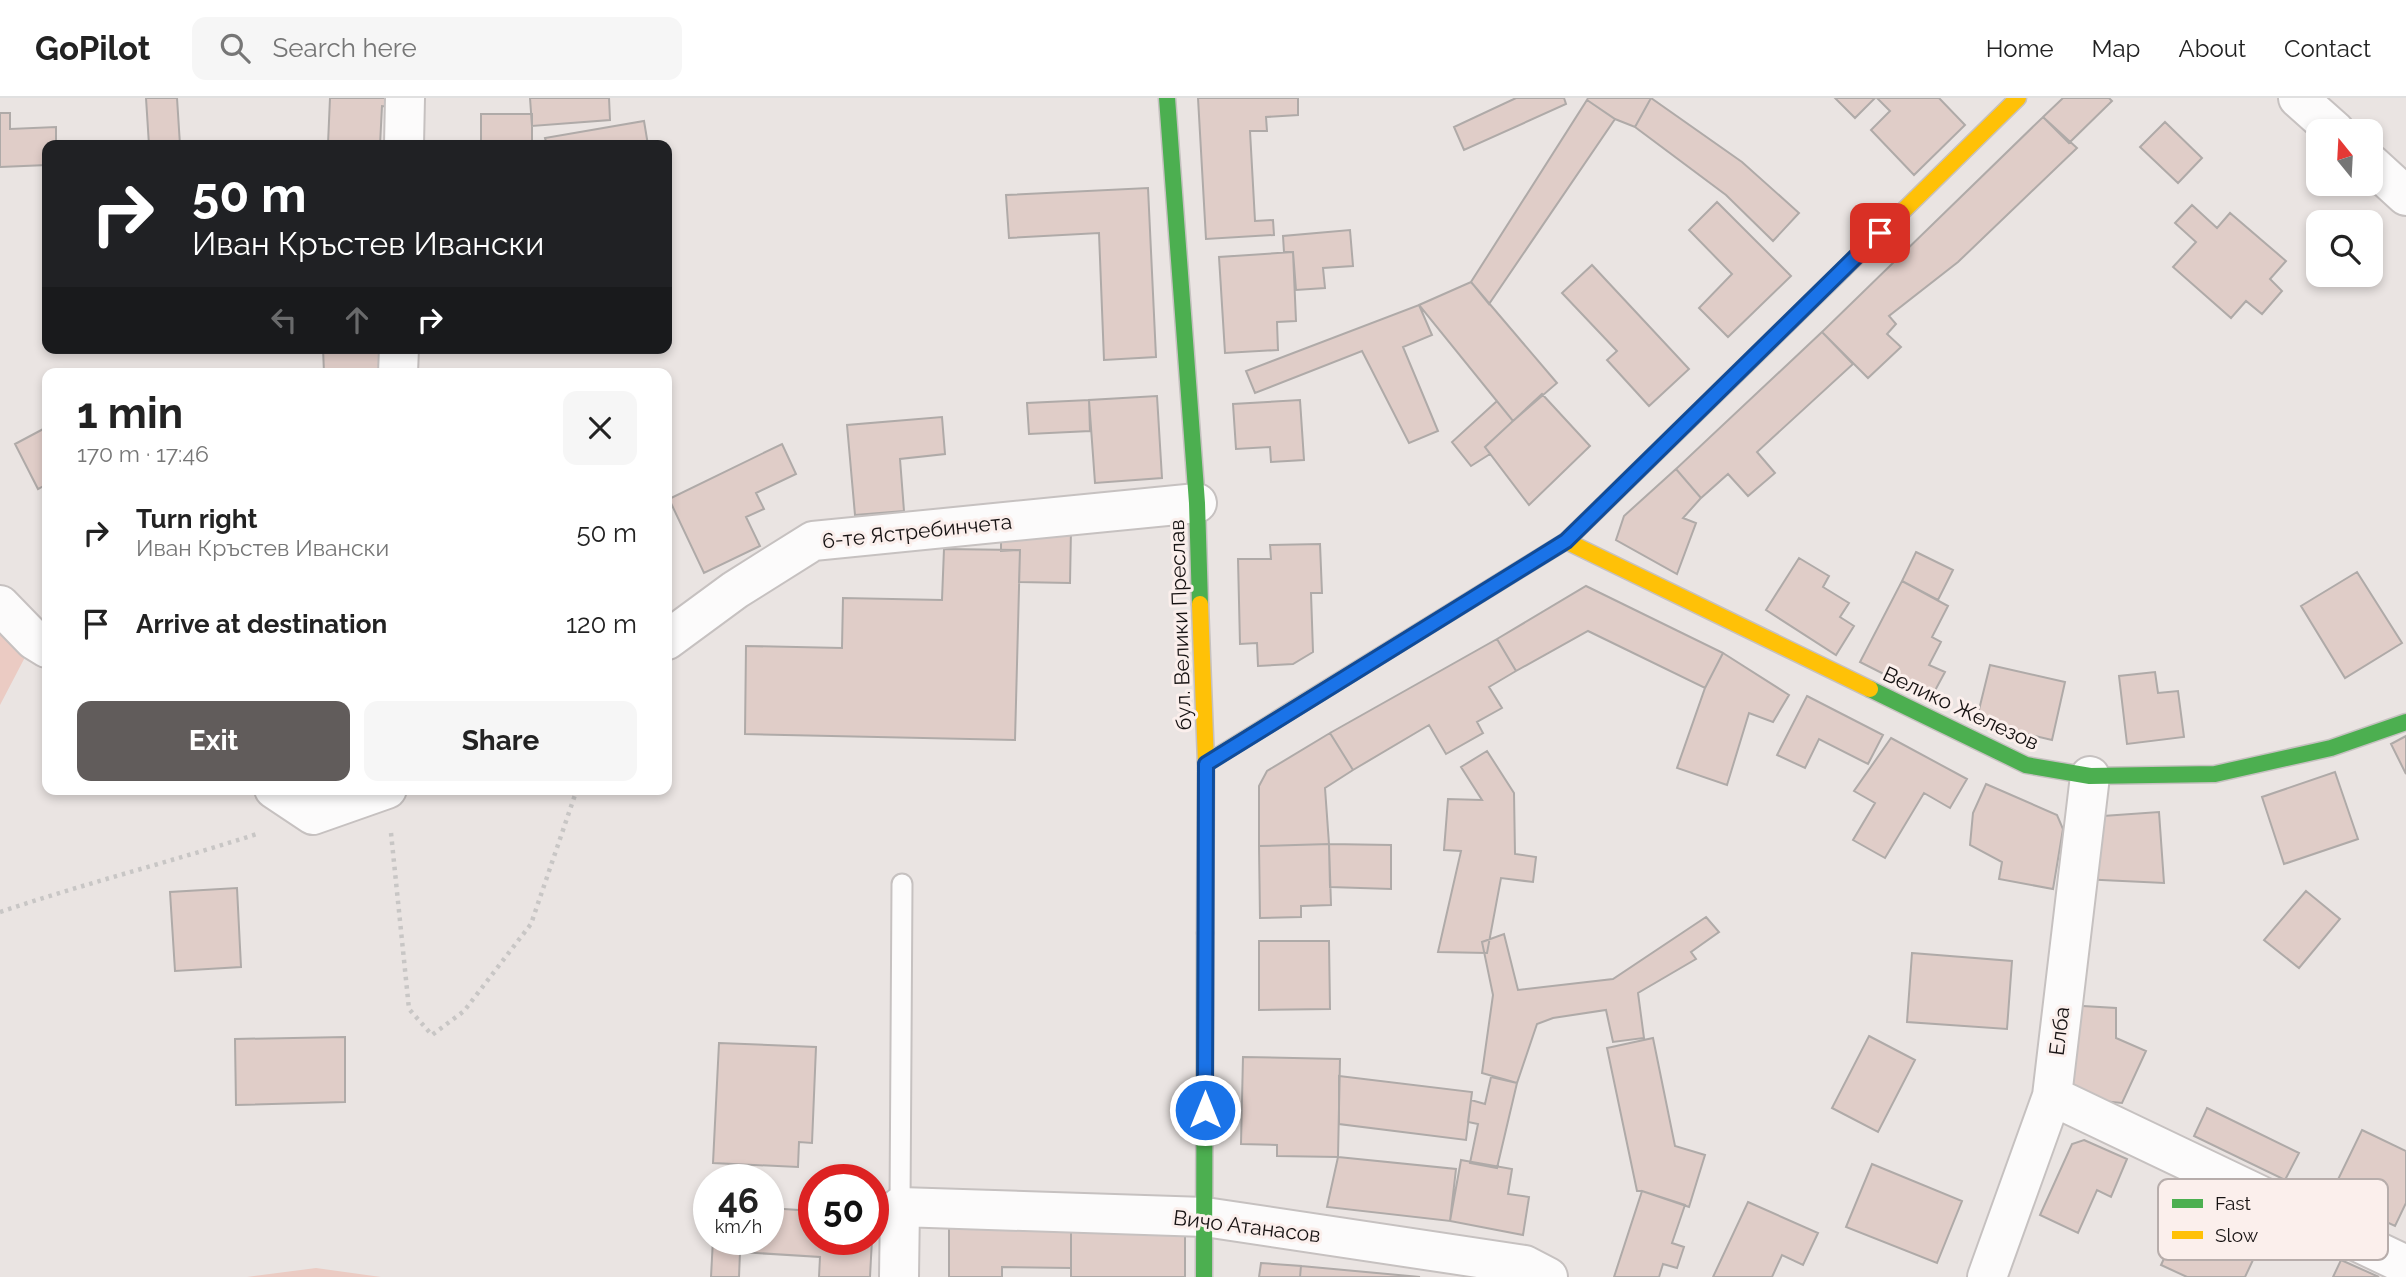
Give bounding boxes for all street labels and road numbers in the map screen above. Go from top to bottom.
street label: 6-те Ястребинчета [821,509,1013,553]
street label: бул. Велики Преслав [1164,519,1196,731]
street label: Велико Железов [1879,661,2043,755]
street label: Елба [2044,1005,2074,1057]
street label: Вичо Атанасов [1172,1205,1322,1247]

